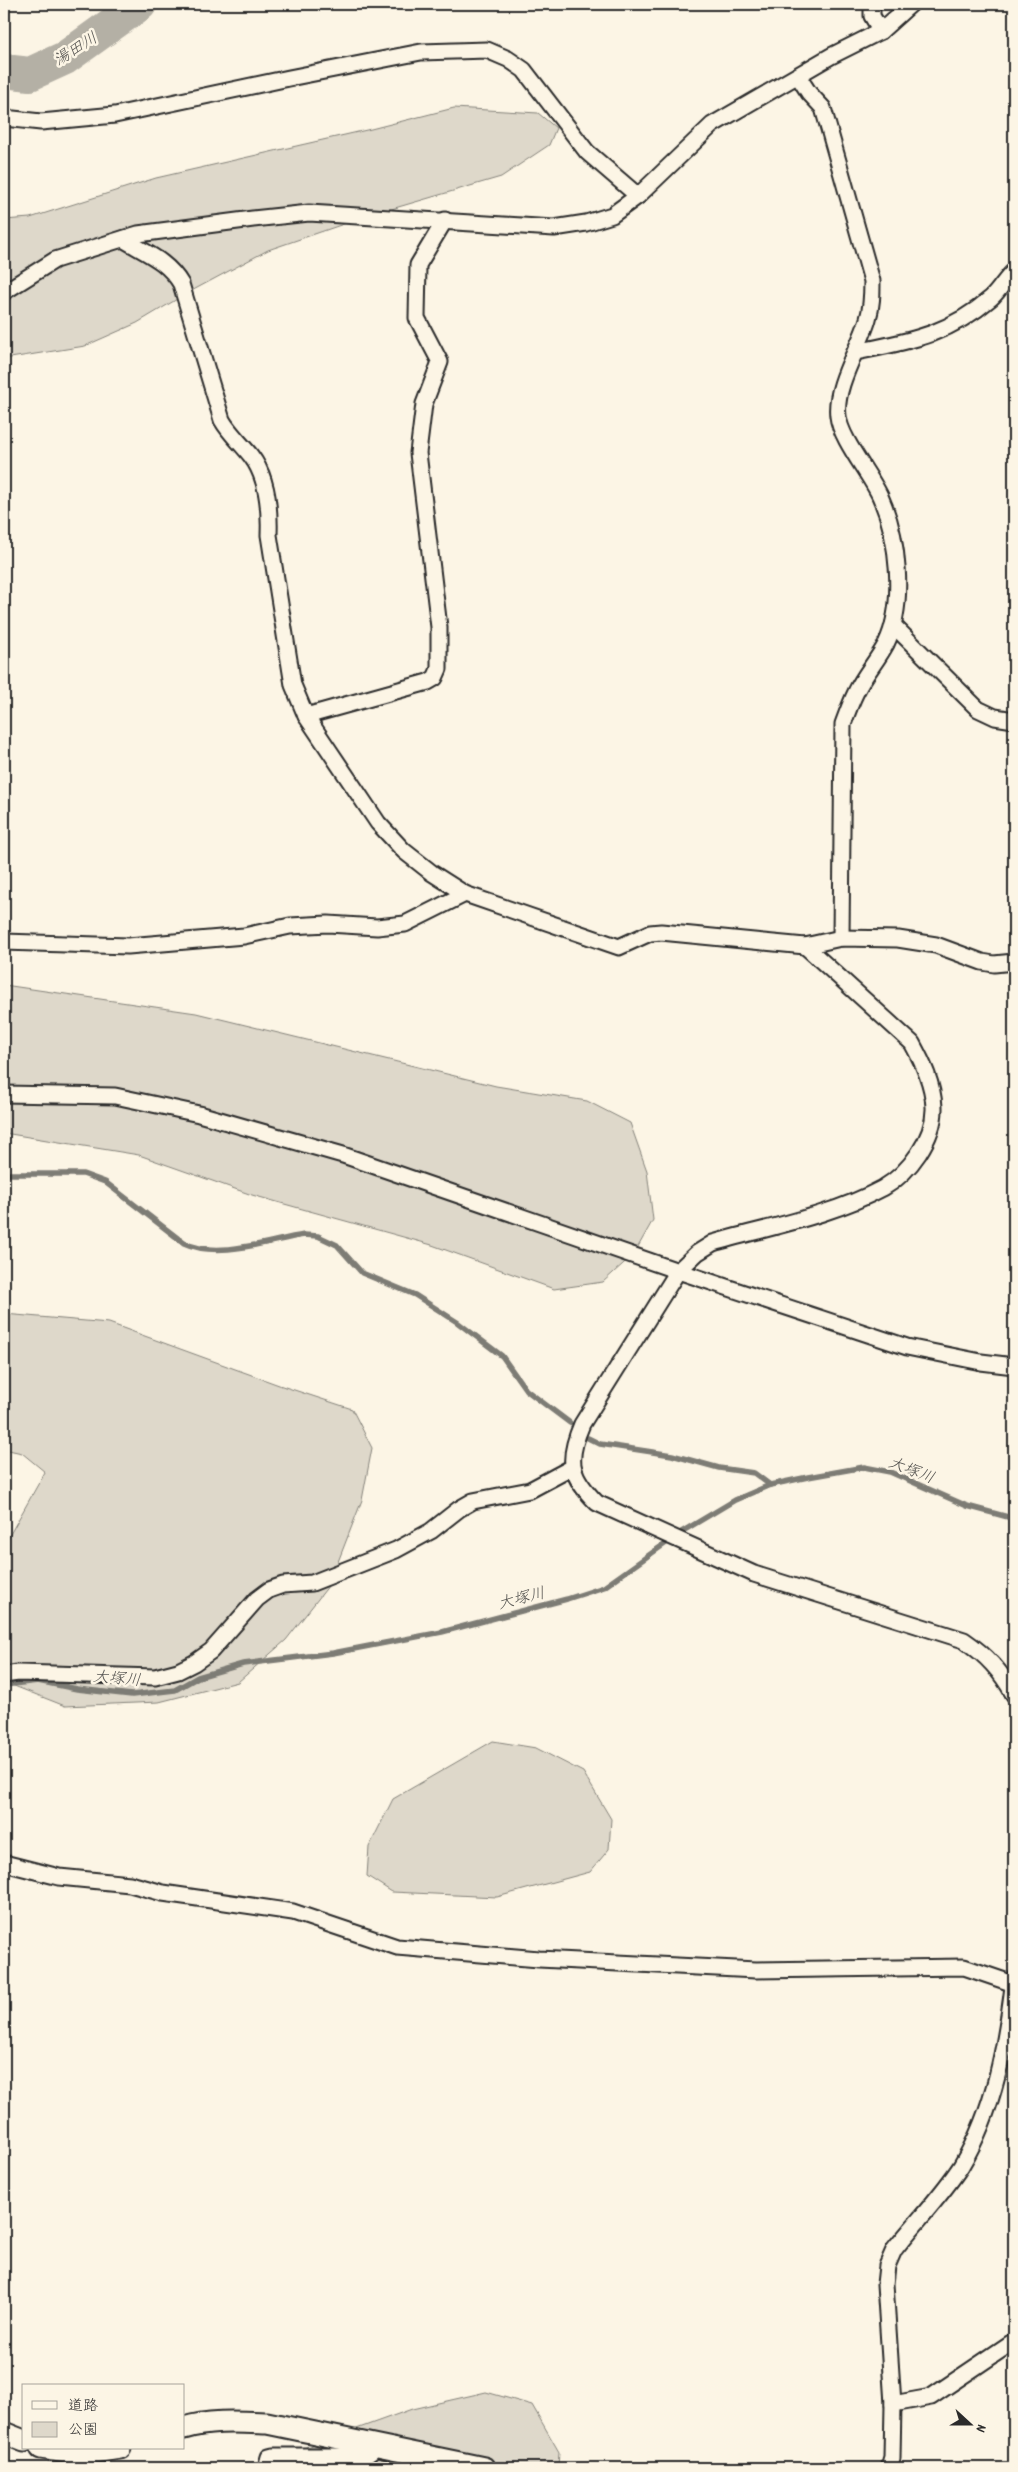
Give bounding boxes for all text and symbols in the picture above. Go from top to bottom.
water label: 湯田川 [50,28,103,73]
water label: 大塚川 [885,1452,938,1491]
water label: 大塚川 [496,1582,548,1616]
water label: 大塚川 [92,1666,142,1693]
legend [22,2384,185,2450]
text: 道路 [68,2396,98,2418]
north arrow [946,2400,996,2450]
text: 公園 [68,2420,98,2442]
text: N [970,2421,991,2435]

